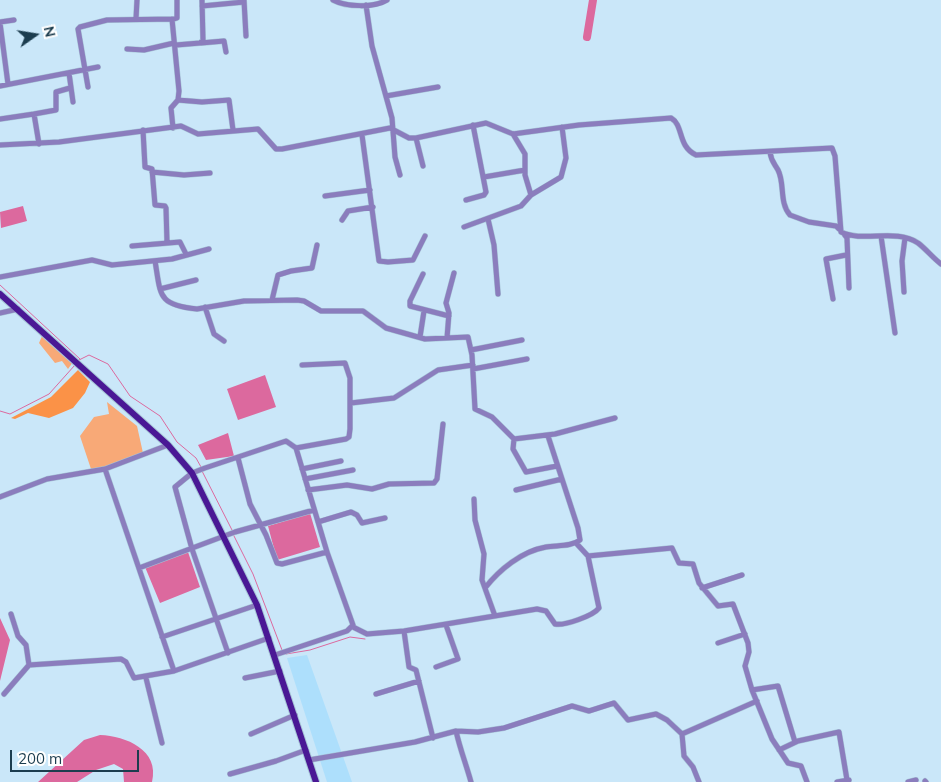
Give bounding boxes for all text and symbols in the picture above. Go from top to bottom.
north arrow [10,10,60,60]
text: N [40,24,60,39]
scale bar [12,740,141,772]
text: 200 m [18,749,62,768]

